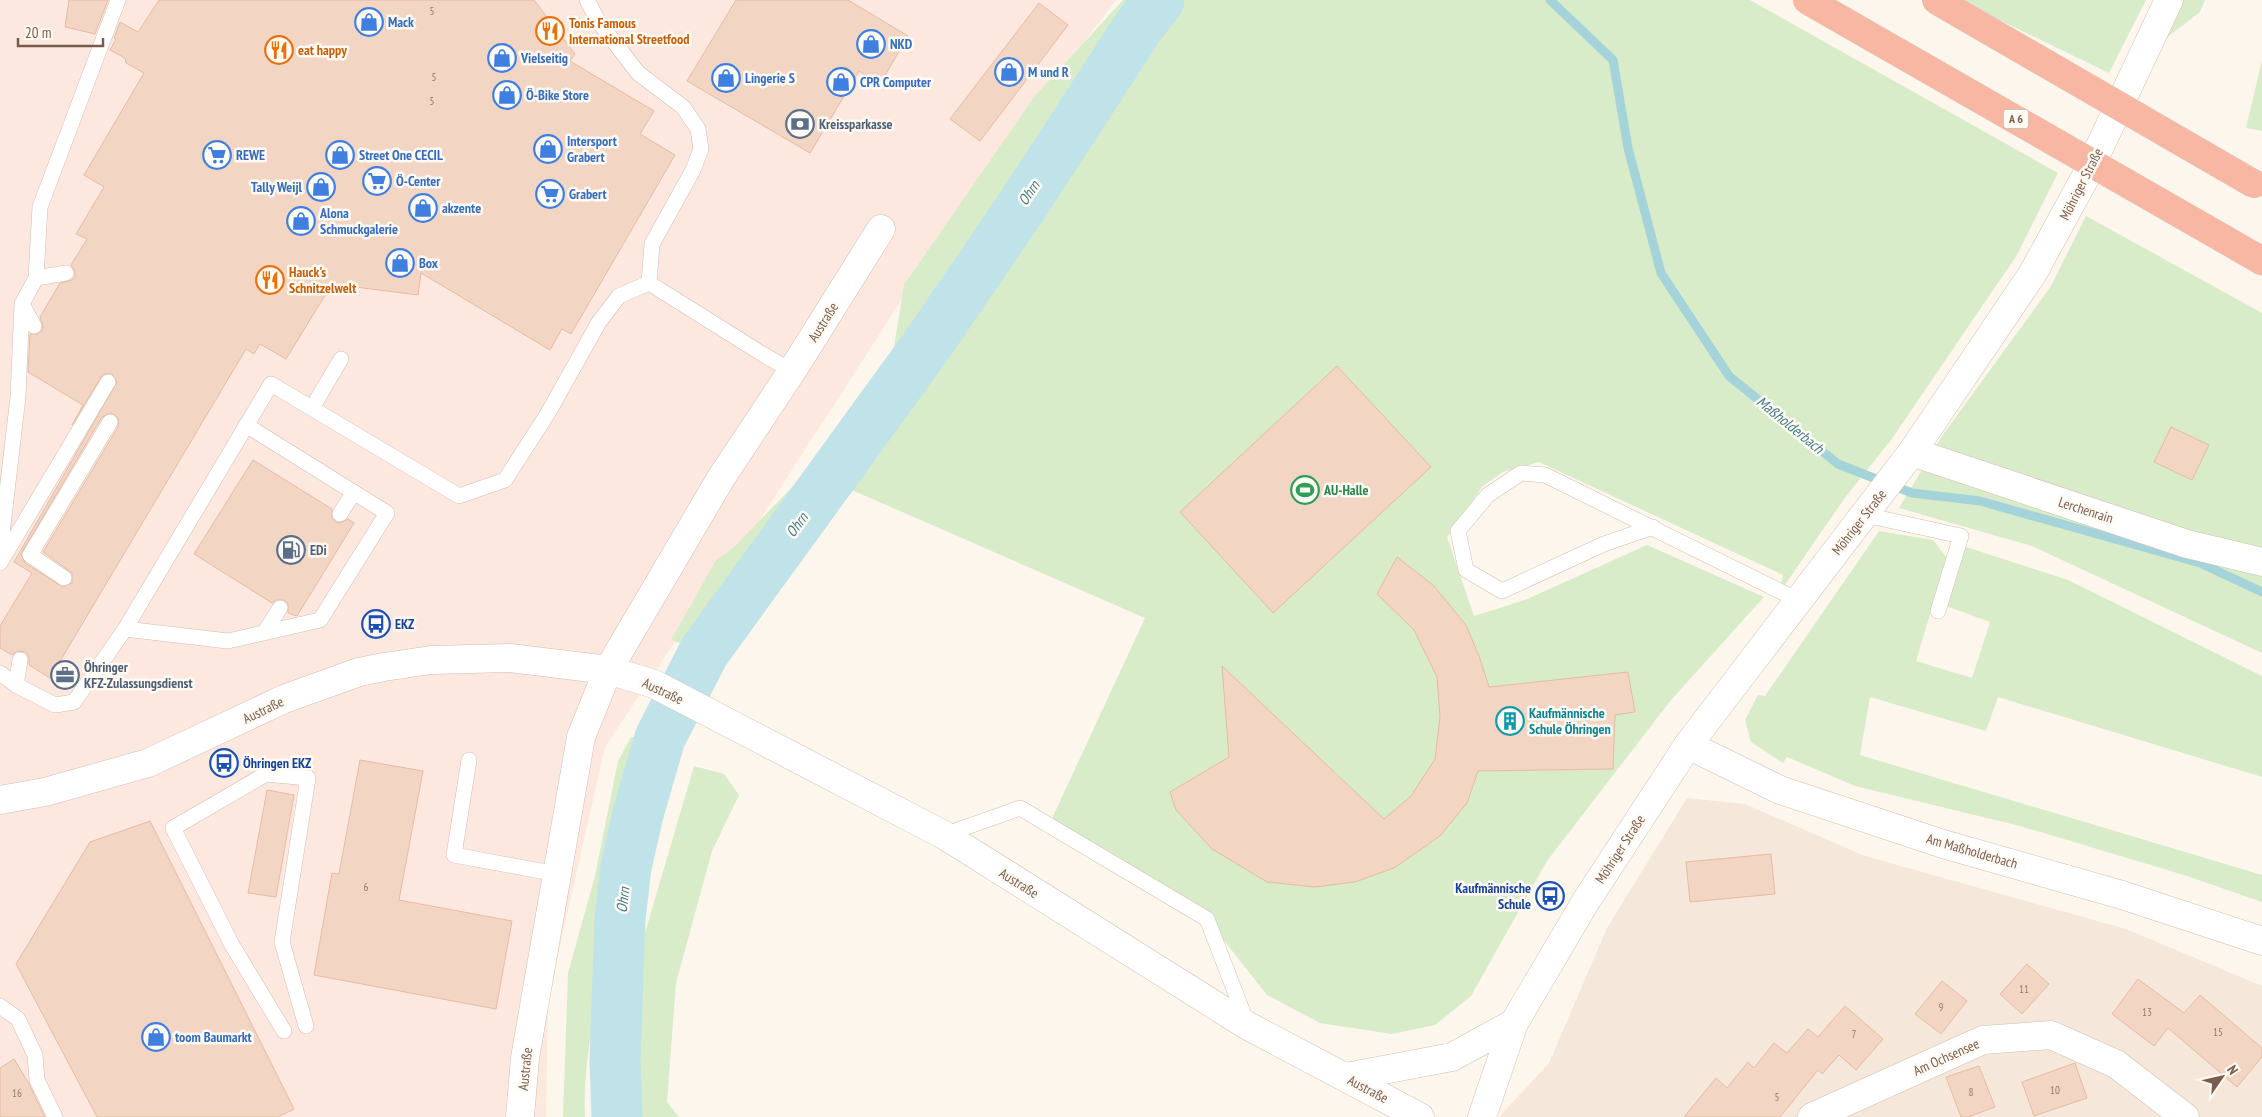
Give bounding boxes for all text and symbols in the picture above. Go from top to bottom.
house number: 5 [430,4,435,18]
shop icon: Mack [354,7,384,37]
place label: Mack [388,13,414,31]
place label: Tonis Famous International Streetfood [569,14,689,48]
scale bar [18,15,102,47]
restaurant icon: Tonis Famous International Streetfood [535,16,565,46]
text: 20 m [25,23,51,42]
shop icon: NKD [856,29,886,59]
restaurant icon: eat happy [264,35,294,65]
place label: NKD [890,35,913,53]
place label: eat happy [298,41,347,59]
shop icon: Vielseitig [487,43,517,73]
place label: Vielseitig [520,49,568,67]
shop icon: M und R [994,57,1024,87]
shop icon: Lingerie S [711,63,741,93]
place label: M und R [1028,63,1069,81]
shop icon: CPR Computer [826,67,856,97]
place label: Lingerie S [745,69,795,87]
house number: 5 [432,70,437,84]
place label: CPR Computer [860,73,932,91]
shop icon: Ö-Bike Store [492,80,522,110]
place label: Ö-Bike Store [526,86,589,104]
house number: 5 [430,94,435,108]
bank icon: Kreissparkasse [785,109,815,139]
road number: A 6 [2004,110,2028,128]
place label: Kreissparkasse [819,115,893,133]
place label: Intersport Grabert [567,132,617,166]
shop icon: Intersport Grabert [533,134,563,164]
supermarket icon: REWE [202,140,232,170]
shop icon: Street One CECIL [325,140,355,170]
street label: Möhriger Straße [2055,145,2107,223]
place label: REWE [236,146,265,164]
place label: Street One CECIL [359,146,443,164]
supermarket icon: Ö-Center [362,166,392,196]
shop icon: Tally Weijl [306,172,336,202]
place label: Ö-Center [396,172,441,190]
water label: Ohrn [1014,176,1044,209]
place label: Tally Weijl [251,178,303,196]
supermarket icon: Grabert [535,179,565,209]
place label: Grabert [569,185,607,203]
shop icon: akzente [408,193,438,223]
place label: akzente [442,199,481,217]
place label: Alona Schmuckgalerie [319,204,398,238]
shop icon: Alona Schmuckgalerie [286,206,316,236]
shop icon: Box [385,248,415,278]
place label: Box [419,254,439,272]
place label: Hauck's Schnitzelwelt [289,263,356,297]
restaurant icon: Hauck's Schnitzelwelt [255,265,285,295]
street label: Austraße [804,299,842,345]
water label: Maßholderbach [1753,392,1829,458]
sports icon: AU-Halle [1290,475,1320,505]
place label: AU-Halle [1323,481,1368,499]
street label: Möhriger Straße [1828,485,1890,558]
street label: Lerchenrain [2056,493,2116,527]
water label: Ohrn [781,508,813,541]
fuel station icon: EDi [276,535,306,565]
place label: EDi [310,541,327,559]
bus stop icon: EKZ [361,609,391,639]
place label: EKZ [395,615,414,633]
place label: Öhringer KFZ-Zulassungsdienst [84,658,193,692]
office icon: Öhringer KFZ-Zulassungsdienst [50,660,80,690]
street label: Austraße [640,674,687,708]
street label: Austraße [240,692,287,728]
place label: Kaufmännische Schule Öhringen [1529,704,1611,738]
building icon: Kaufmännische Schule Öhringen [1495,706,1525,736]
bus stop icon: Öhringen EKZ [209,748,239,778]
place label: Öhringen EKZ [243,754,311,772]
street label: Möhriger Straße [1591,811,1649,887]
street label: Am Maßholderbach [1924,829,2020,873]
street label: Austraße [996,864,1042,902]
place label: Kaufmännische Schule [1455,879,1531,913]
house number: 6 [364,880,369,894]
bus stop icon: Kaufmännische Schule [1535,881,1565,911]
water label: Ohrn [612,885,634,914]
house number: 11 [2019,982,2029,996]
house number: 9 [1939,1000,1944,1014]
house number: 13 [2142,1005,2152,1019]
shop icon: toom Baumarkt [141,1022,171,1052]
house number: 15 [2213,1025,2223,1039]
house number: 7 [1852,1027,1857,1041]
place label: toom Baumarkt [175,1028,252,1046]
street label: Am Ochsensee [1910,1034,1982,1080]
street label: Austraße [514,1046,536,1091]
north arrow [2197,1052,2247,1102]
text: N [2223,1062,2242,1078]
street label: Austraße [1345,1071,1392,1107]
house number: 10 [2050,1083,2060,1097]
house number: 8 [1969,1085,1974,1099]
house number: 16 [12,1086,22,1100]
house number: 5 [1775,1090,1780,1104]

